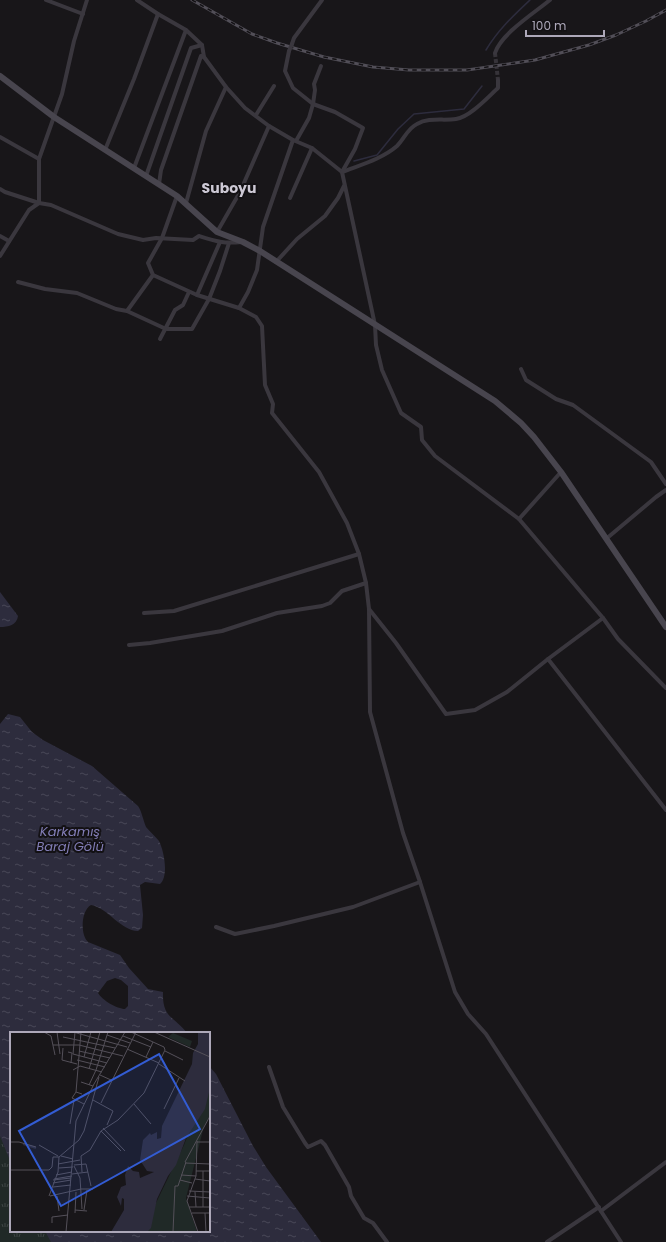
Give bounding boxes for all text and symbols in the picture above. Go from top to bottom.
scale bar [526,12,604,38]
text: 100 m [532,17,566,34]
district label: Suboyu [202,178,256,198]
water label: Karkamış Baraj Gölü [36,822,104,856]
inset map [10,1032,210,1232]

